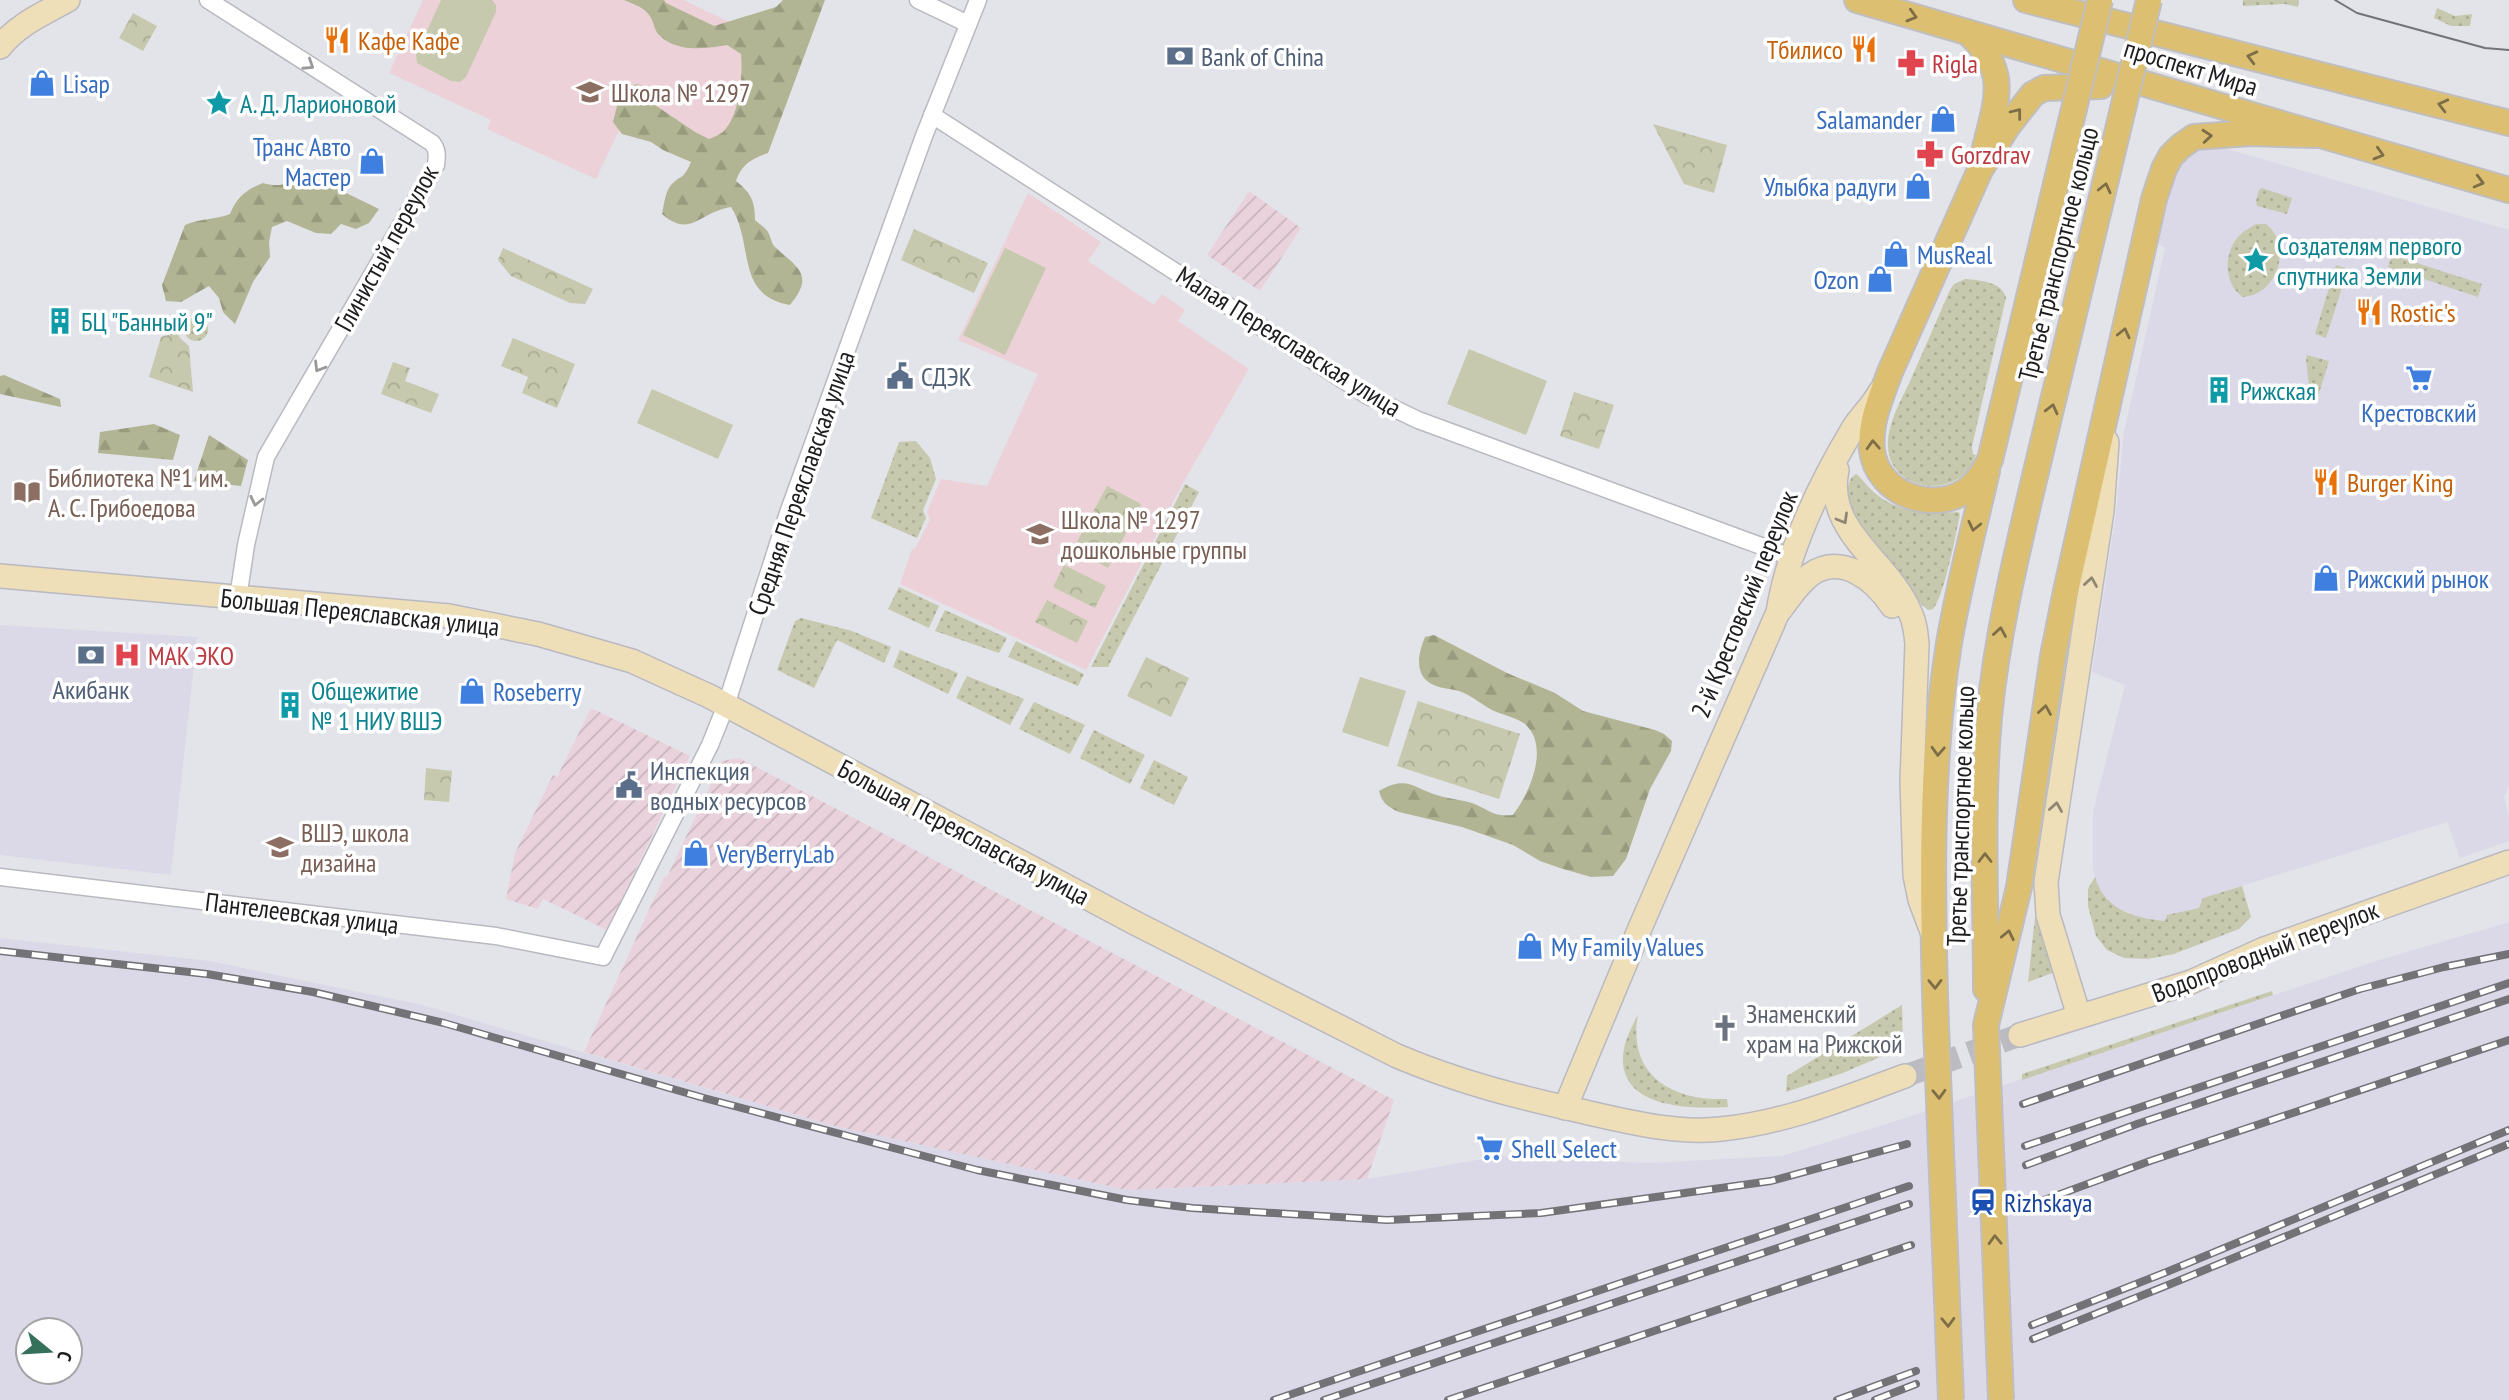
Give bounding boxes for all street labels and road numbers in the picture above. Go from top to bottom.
street label: проспект Мира [2120,31,2262,103]
street label: Третье транспортное кольцо [2010,123,2106,385]
street label: Глинистый переулок [327,159,445,337]
street label: Малая Переяславская улица [1170,258,1408,424]
street label: Средняя Переяславская улица [740,346,862,620]
street label: 2-й Крестовский переулок [1683,486,1805,722]
street label: Большая Переяславская улица [219,581,501,643]
street label: Третье транспортное кольцо [1939,685,1981,947]
street label: Большая Переяславская улица [833,752,1095,912]
street label: Пантелеевская улица [203,885,401,941]
street label: Водопроводный переулок [2147,893,2383,1009]

